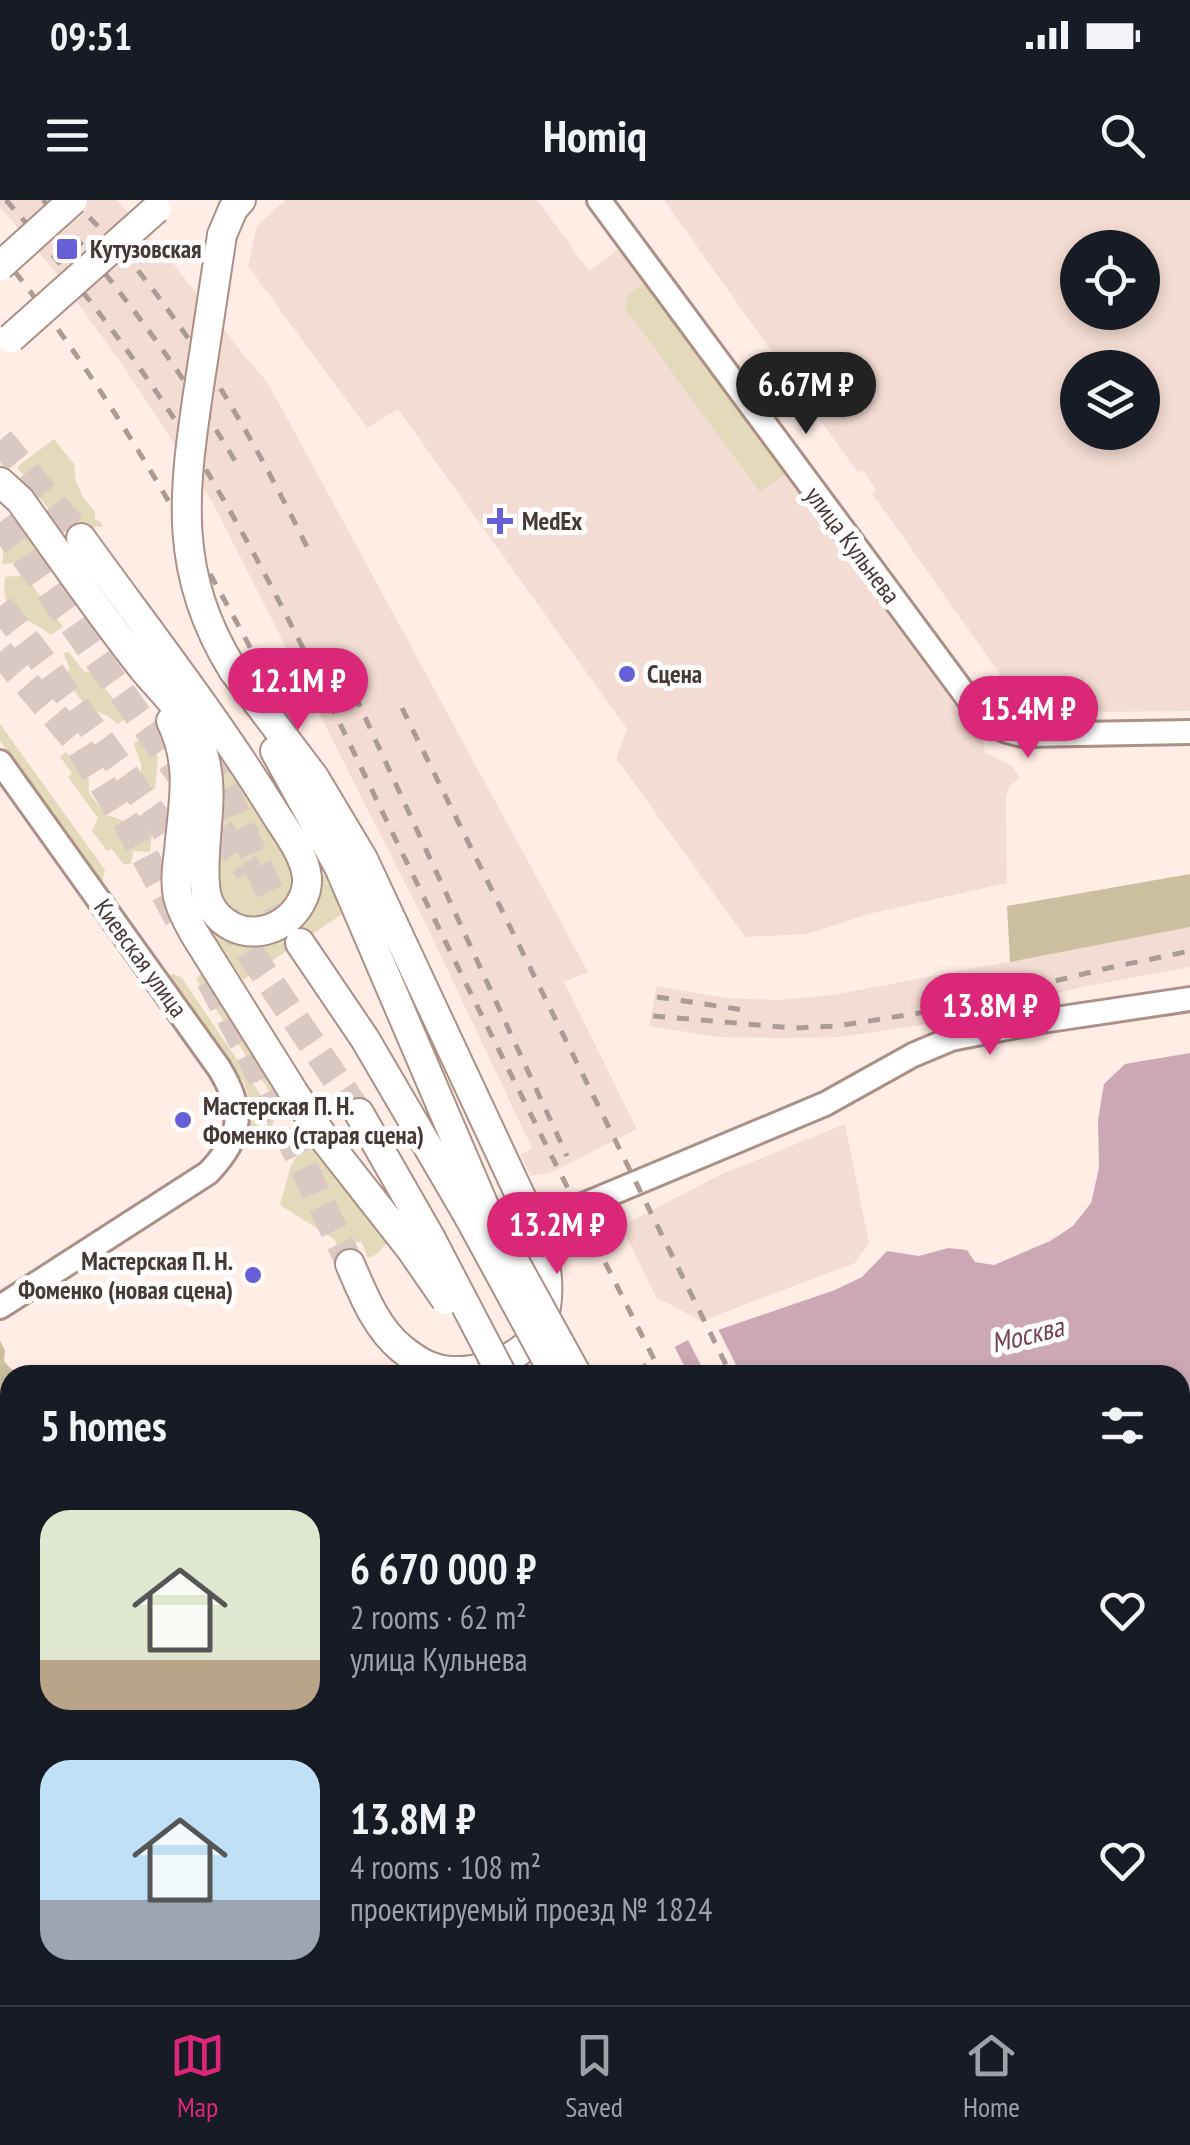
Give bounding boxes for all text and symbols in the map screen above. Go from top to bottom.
text: 09:51 [50,11,132,60]
text: Homiq [543,106,647,164]
icon: menu [40,108,95,163]
icon: search [1095,108,1150,163]
map controls [1060,230,1160,450]
button: locate [1060,230,1160,330]
place label: Кутузовская [90,233,201,265]
marker: Кутузовская [54,236,80,262]
button: layers [1060,350,1160,450]
pin: 6.67M ₽ [714,352,898,437]
text: 6.67M ₽ [758,363,854,405]
street label: улица Кульнева [798,480,908,610]
place label: MedEx [522,505,582,537]
marker: MedEx [487,508,513,534]
pin: 12.1M ₽ [206,648,390,733]
place label: Сцена [647,658,702,690]
text: 12.1M ₽ [250,659,346,701]
marker: Сцена [616,663,638,685]
pin: 15.4M ₽ [936,676,1120,761]
text: 15.4M ₽ [980,687,1076,729]
street label: Киевская улица [87,893,195,1023]
pin: 13.8M ₽ [898,973,1082,1058]
text: 13.8M ₽ [942,984,1038,1026]
place label: Мастерская П. Н. Фоменко (старая сцена) [203,1090,424,1151]
marker: Мастерская П. Н. Фоменко (старая сцена) [172,1109,194,1131]
pin: 13.2M ₽ [465,1192,649,1277]
text: 13.2M ₽ [509,1203,605,1245]
place label: Мастерская П. Н. Фоменко (новая сцена) [18,1245,233,1306]
marker: Мастерская П. Н. Фоменко (новая сцена) [242,1264,264,1286]
water label: Москва [987,1307,1069,1361]
text: 5 homes [40,1398,167,1453]
icon: filters [1095,1398,1150,1453]
text: 6 670 000 ₽ [350,1541,536,1596]
icon: home [120,1550,240,1670]
icon: heart [1095,1583,1150,1638]
text: 2 rooms · 62 m² [350,1596,527,1638]
text: улица Кульнева [350,1638,528,1680]
text: 13.8M ₽ [350,1791,476,1846]
icon: home [120,1800,240,1920]
icon: heart [1095,1833,1150,1888]
text: 4 rooms · 108 m² [350,1846,541,1888]
text: проектируемый проезд № 1824 [350,1888,712,1930]
tab: Map [170,2028,225,2125]
tab: Saved [565,2028,623,2125]
tab: Home [963,2028,1020,2125]

